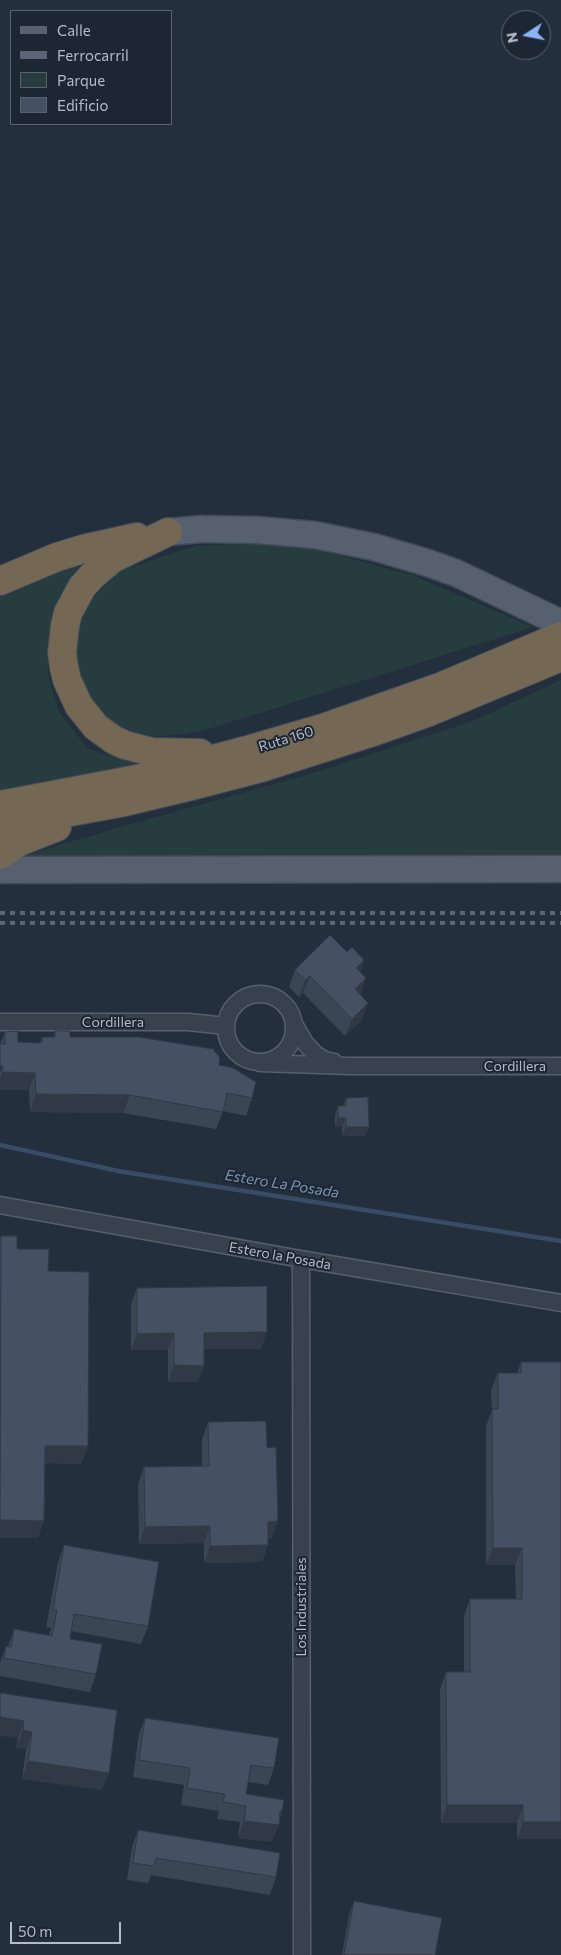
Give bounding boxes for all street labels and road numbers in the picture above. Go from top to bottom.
street label: Ruta 160 [257,723,315,755]
street label: Cordillera [82,1014,144,1030]
street label: Cordillera [484,1058,546,1074]
street label: Estero la Posada [228,1239,332,1273]
street label: Los Industriales [293,1557,309,1657]

